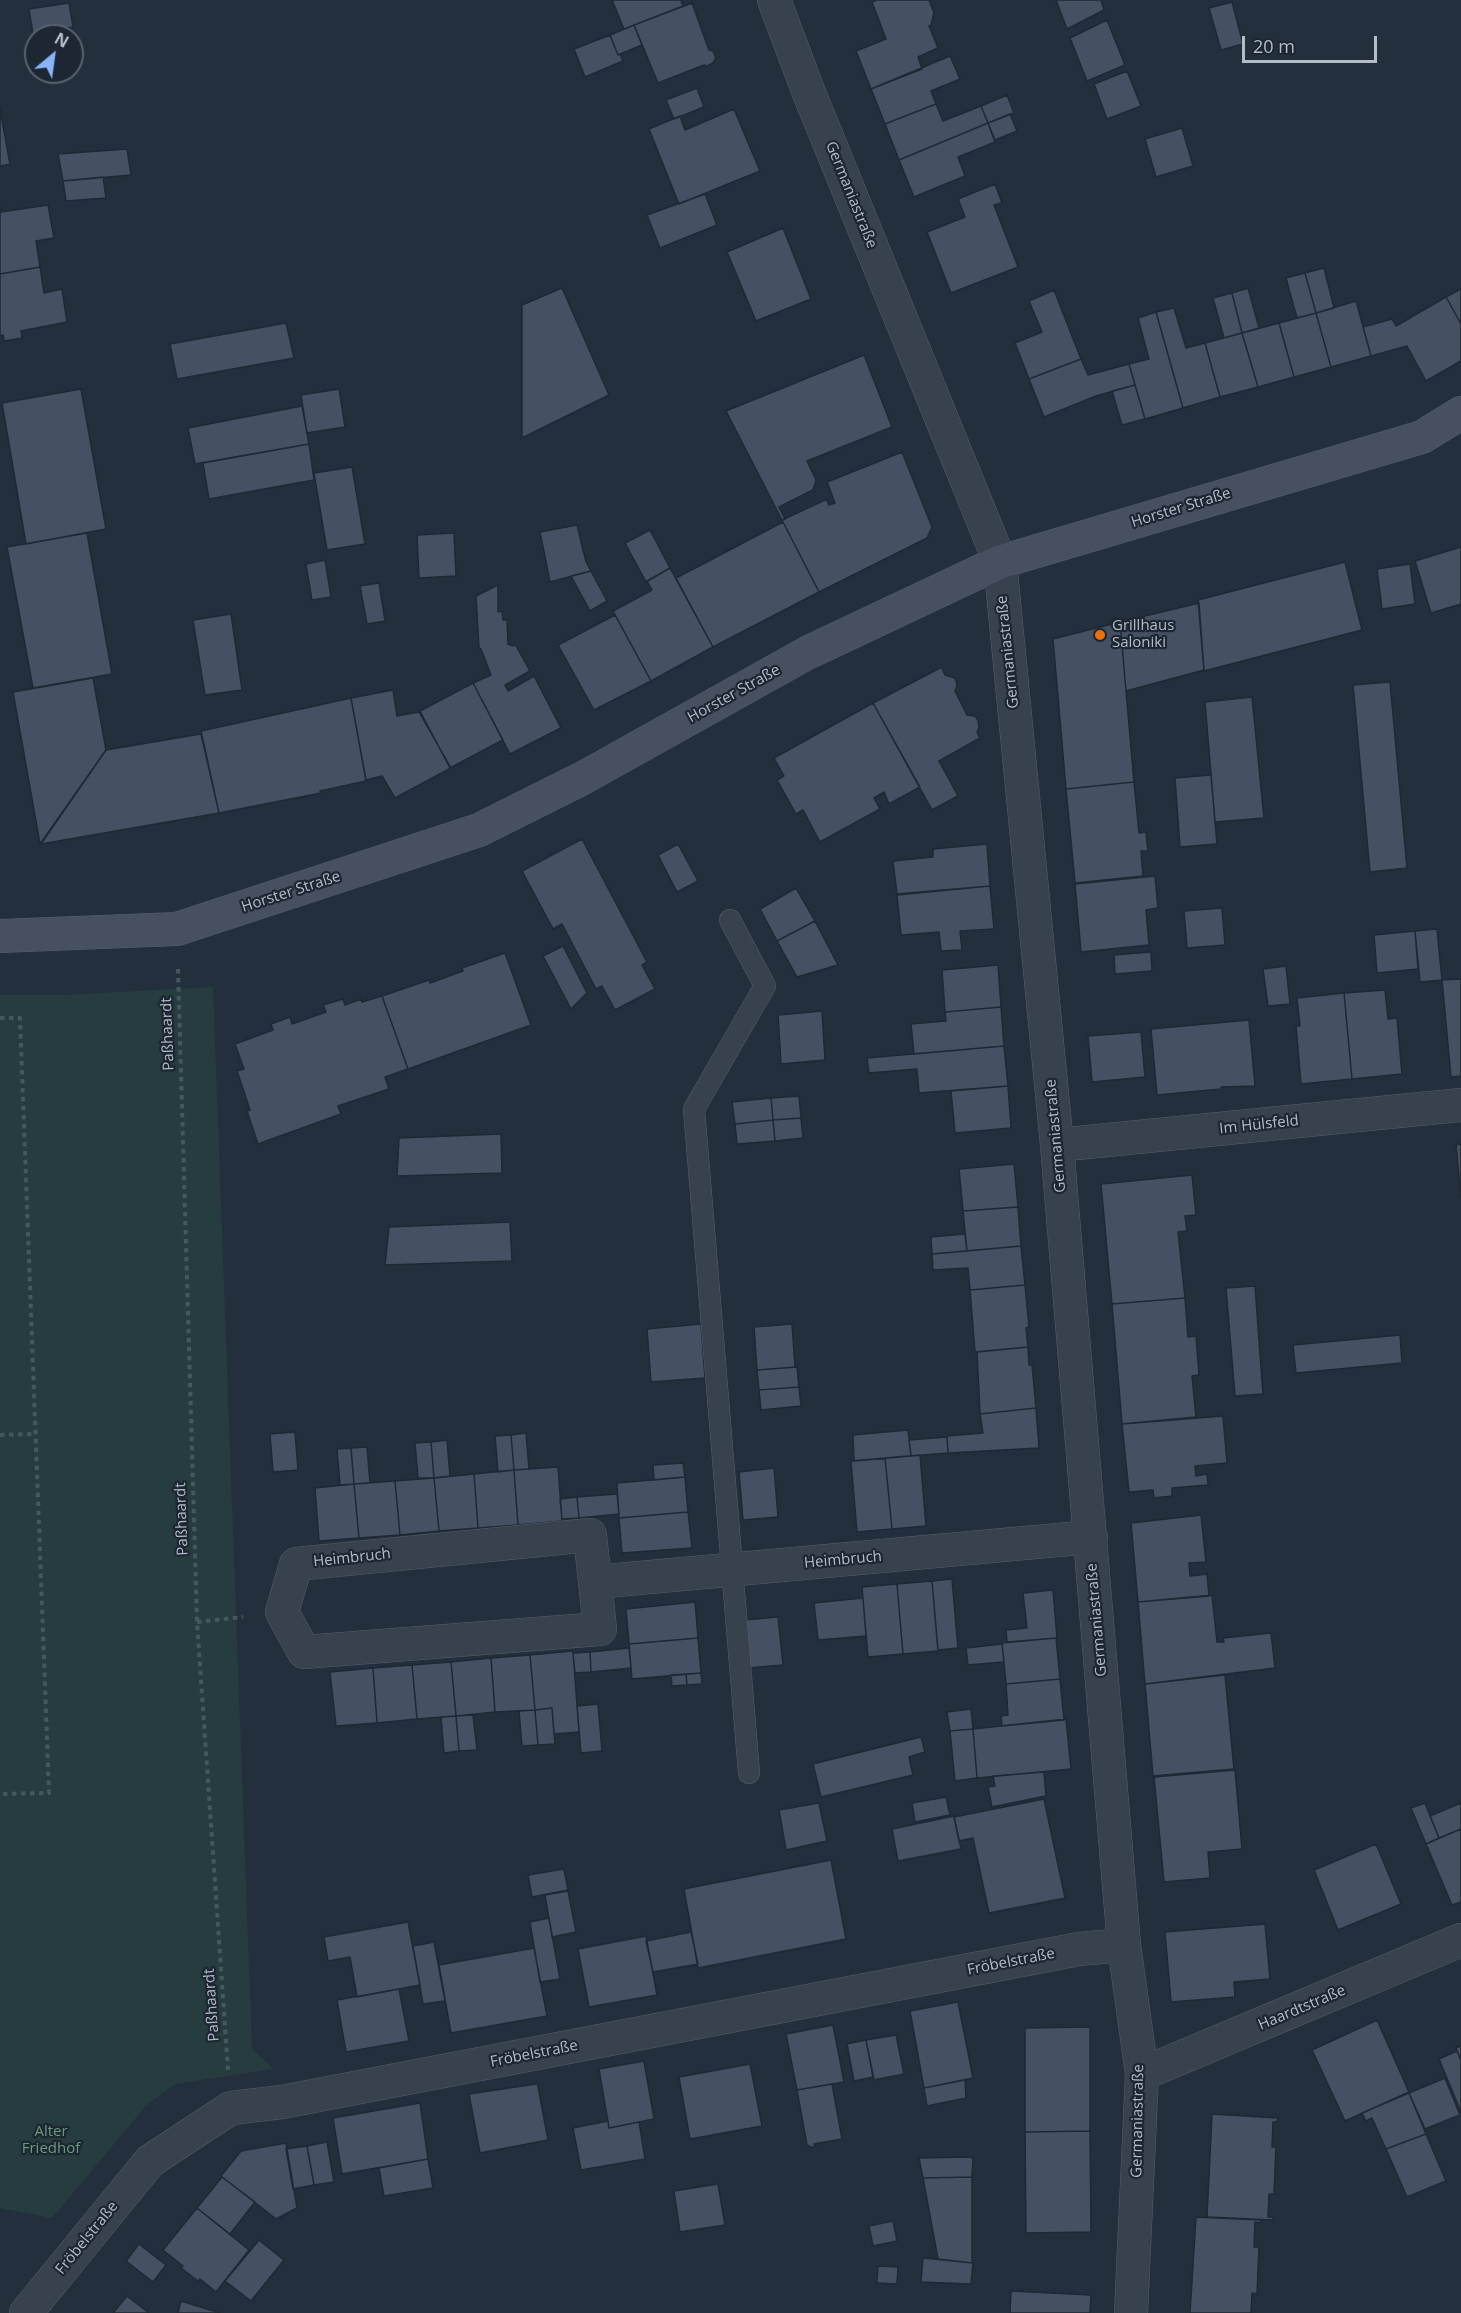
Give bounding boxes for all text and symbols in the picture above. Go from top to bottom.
north arrow [24,24,84,84]
scale bar [1245,24,1380,62]
text: N [51,27,73,53]
text: 20 m [1253,34,1295,58]
street label: Germaniastraße [821,139,881,251]
street label: Horster Straße [1129,484,1233,532]
street label: Germaniastraße [993,595,1023,709]
place label: Grillhaus Saloniki [1112,617,1174,652]
marker: Grillhaus Saloniki [1093,628,1107,642]
street label: Horster Straße [685,661,783,727]
street label: Horster Straße [239,868,343,916]
street label: Paßhaardt [158,997,178,1071]
street label: Germaniastraße [1042,1079,1070,1193]
street label: Im Hülsfeld [1218,1112,1300,1138]
street label: Paßhaardt [172,1482,192,1556]
street label: Heimbruch [312,1545,392,1571]
street label: Heimbruch [803,1548,883,1572]
street label: Germaniastraße [1083,1563,1111,1677]
street label: Fröbelstraße [966,1945,1056,1979]
street label: Paßhaardt [200,1968,224,2042]
street label: Haardtstraße [1256,1982,1348,2034]
street label: Fröbelstraße [489,2037,579,2071]
street label: Germaniastraße [1128,2064,1148,2178]
park label: Alter Friedhof [22,2123,80,2158]
street label: Fröbelstraße [52,2198,122,2278]

